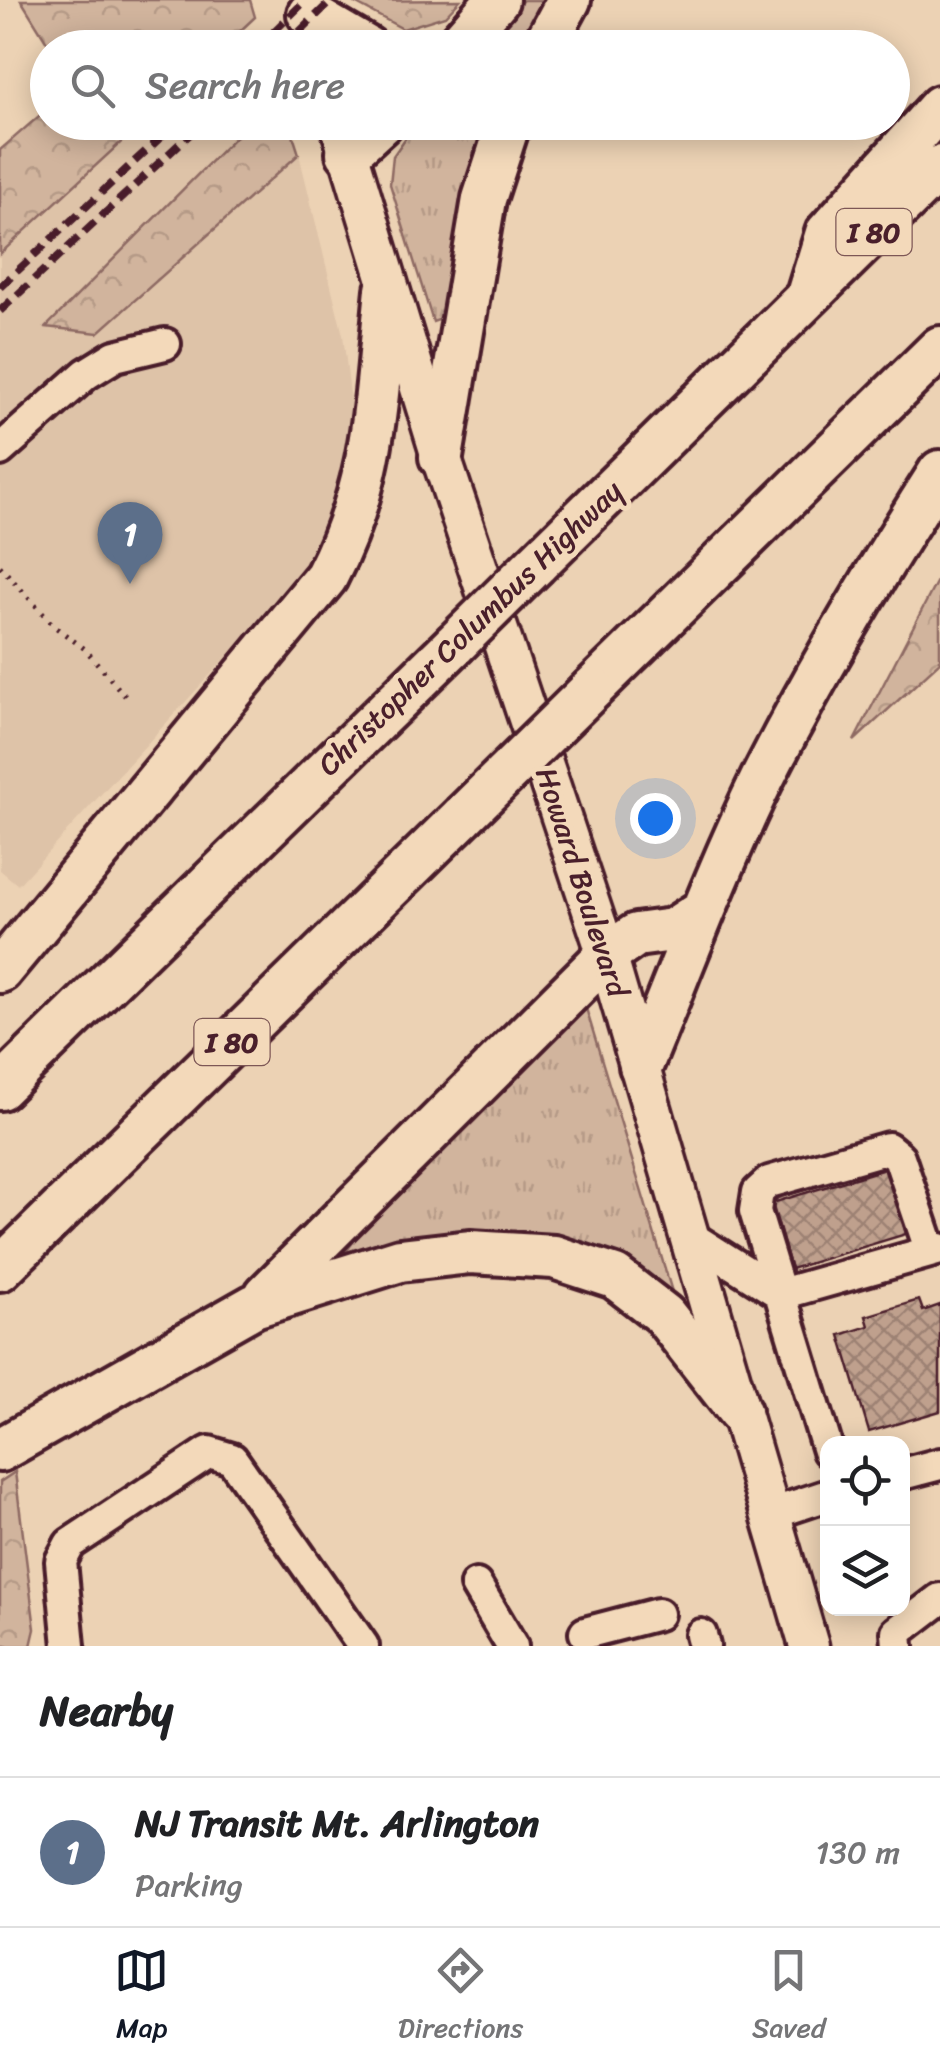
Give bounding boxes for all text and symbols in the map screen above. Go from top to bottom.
search box [30,30,910,140]
text: Search here [145,52,345,119]
icon: search [65,58,120,113]
road number: I 80 [836,209,912,255]
street label: Christopher Columbus Highway [304,466,636,790]
pin: 1 [98,502,162,584]
street label: Howard Boulevard [519,760,645,1006]
your location [630,793,681,844]
road number: I 80 [194,1019,270,1065]
map controls [820,1436,910,1616]
button: locate [820,1436,910,1526]
button: layers [820,1526,910,1616]
text: Nearby [40,1674,173,1748]
text: NJ Transit Mt. Arlington [135,1790,539,1857]
text: 1 [66,1824,79,1881]
text: 130 m [816,1824,900,1881]
text: Parking [135,1857,243,1914]
tab: Map [114,1943,169,2052]
tab: Directions [398,1943,523,2052]
tab: Saved [752,1943,826,2052]

